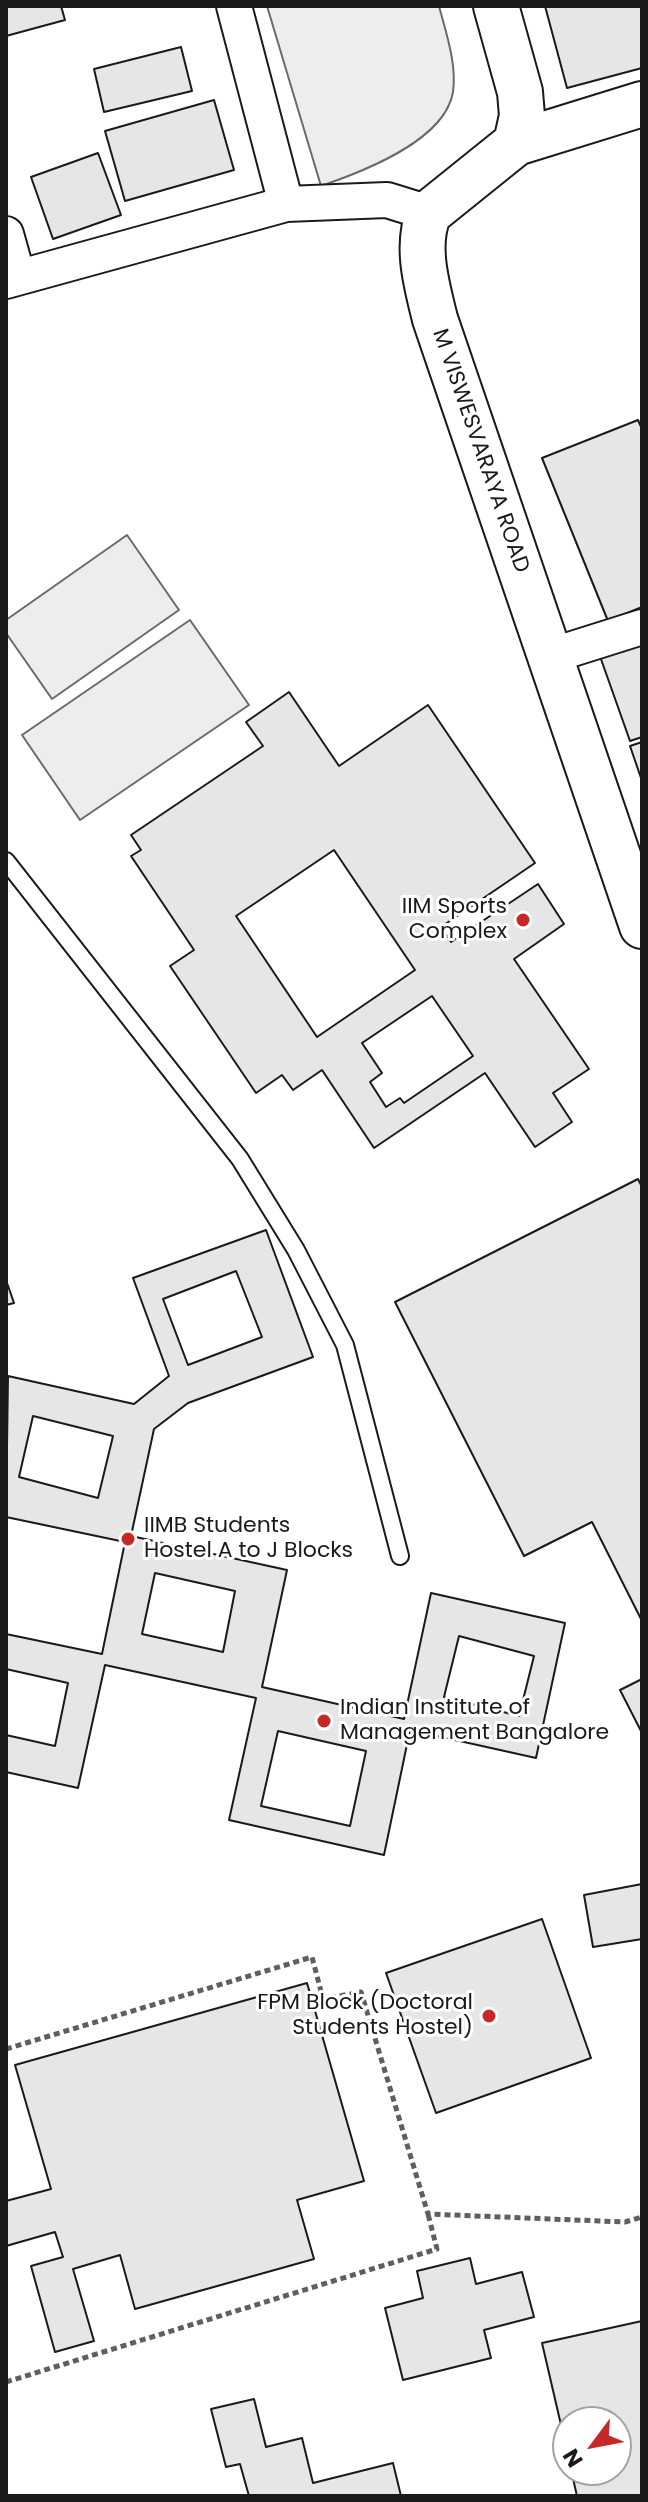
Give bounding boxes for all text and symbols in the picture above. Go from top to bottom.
street label: M VISWESVARAYA ROAD [426,326,534,576]
place label: IIM Sports Complex [402,894,507,946]
marker: IIM Sports Complex [514,911,532,929]
place label: IIMB Students Hostel A to J Blocks [144,1513,353,1564]
marker: IIMB Students Hostel A to J Blocks [119,1530,137,1548]
place label: Indian Institute of Management Bangalore [340,1695,609,1746]
marker: Indian Institute of Management Bangalore [315,1712,333,1730]
place label: FPM Block (Doctoral Students Hostel) [257,1990,473,2042]
marker: FPM Block (Doctoral Students Hostel) [480,2007,498,2025]
north arrow [552,2406,632,2486]
text: N [555,2443,590,2473]

